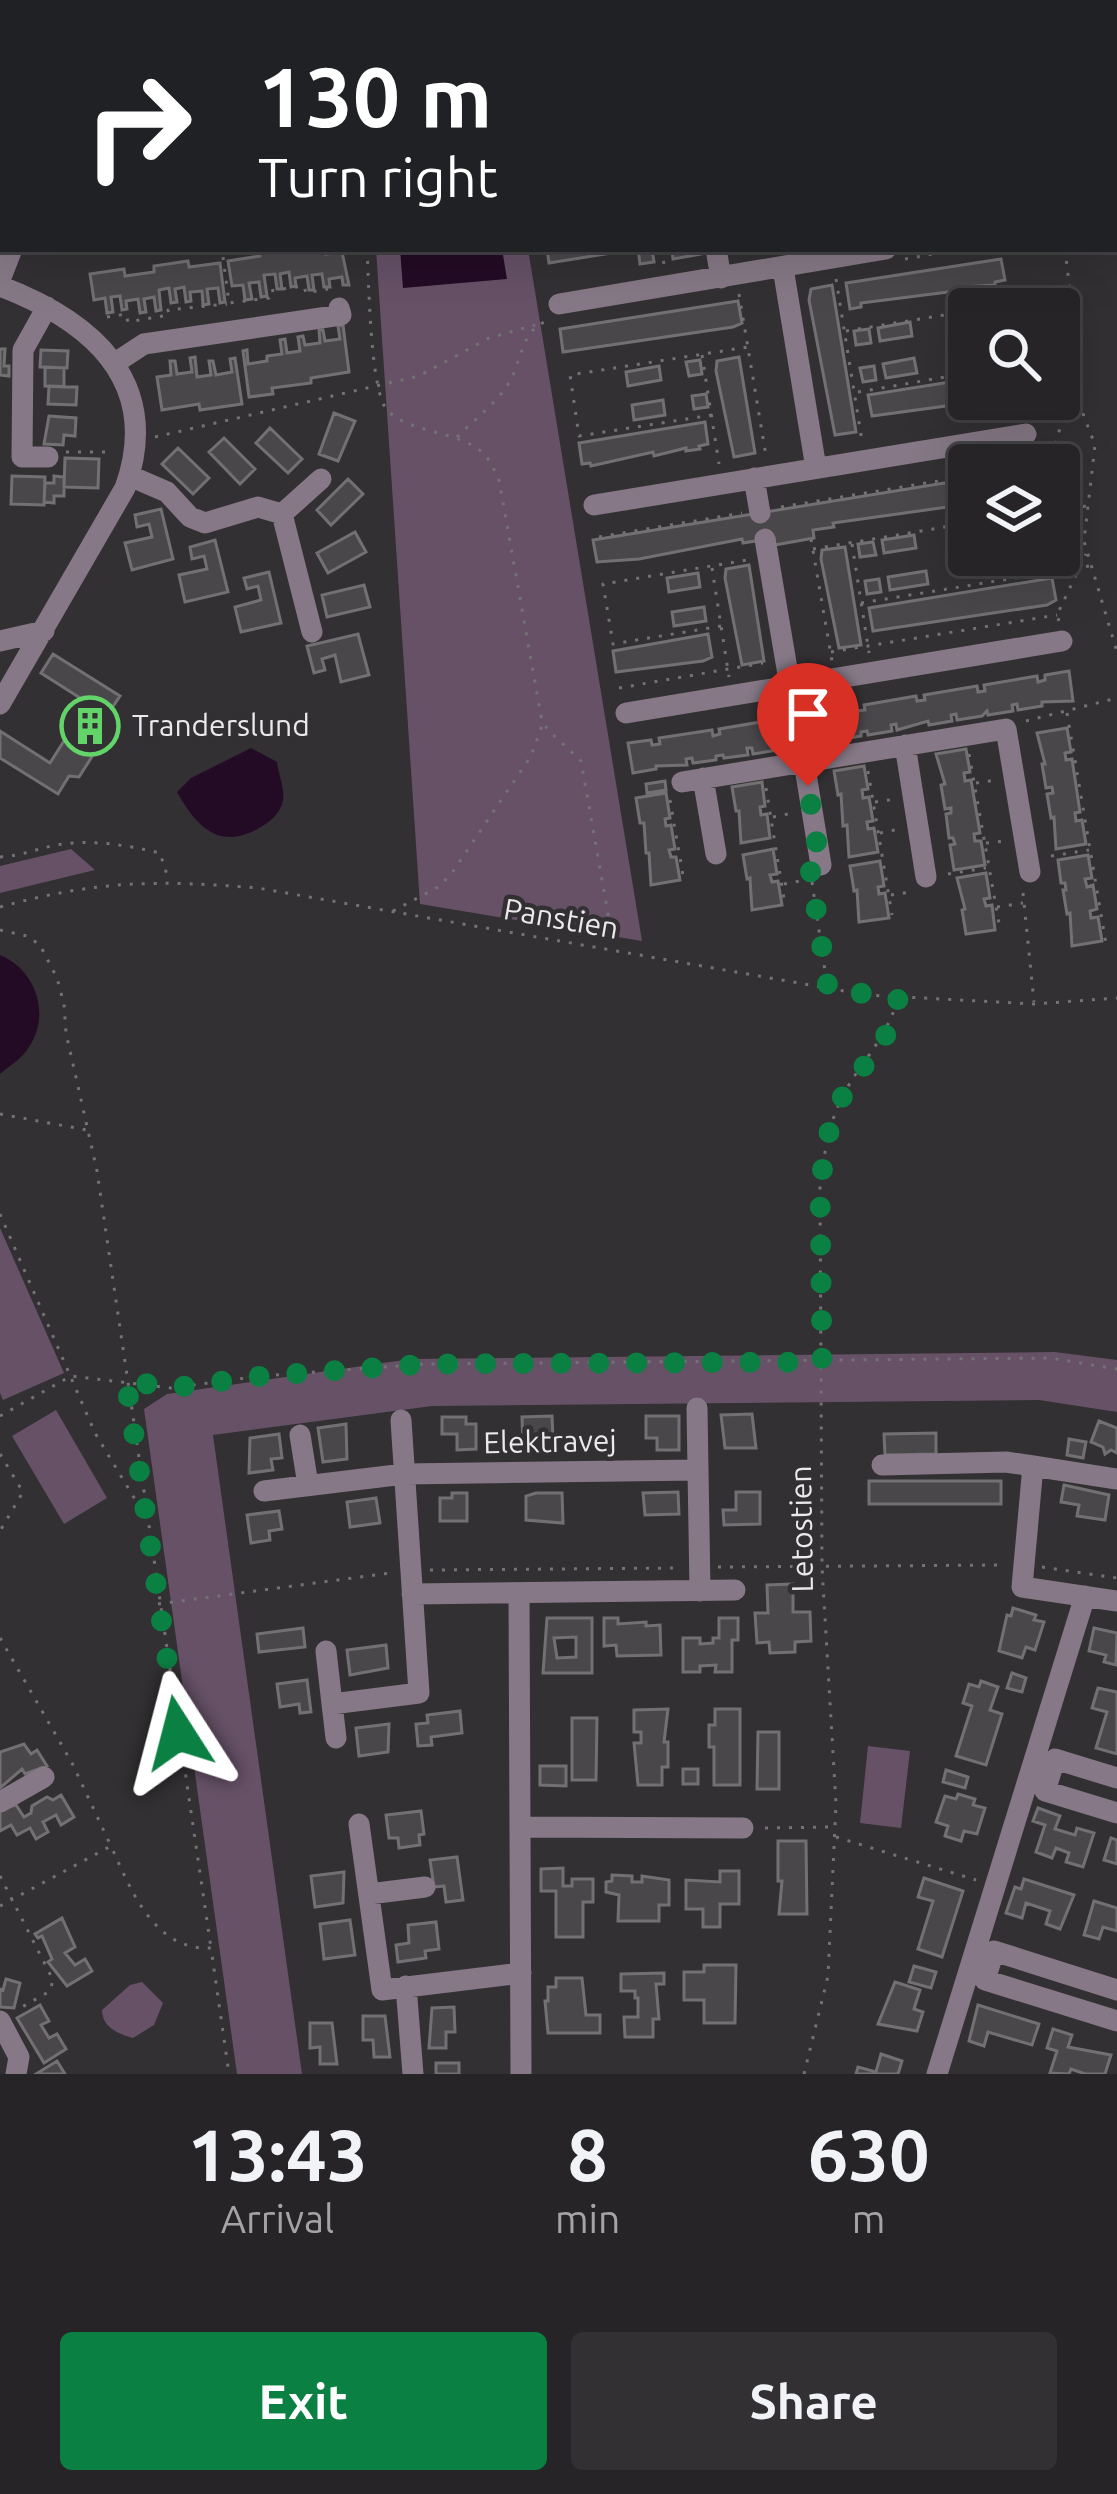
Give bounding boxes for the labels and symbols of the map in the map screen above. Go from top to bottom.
pin [757,663,859,786]
building icon: Tranderslund [59,695,121,757]
place label: Tranderslund [132,708,310,742]
street label: Panstien [501,891,621,945]
street label: Elektravej [483,1423,617,1459]
street label: Letostien [783,1465,819,1593]
position arrow [115,1670,241,1796]

